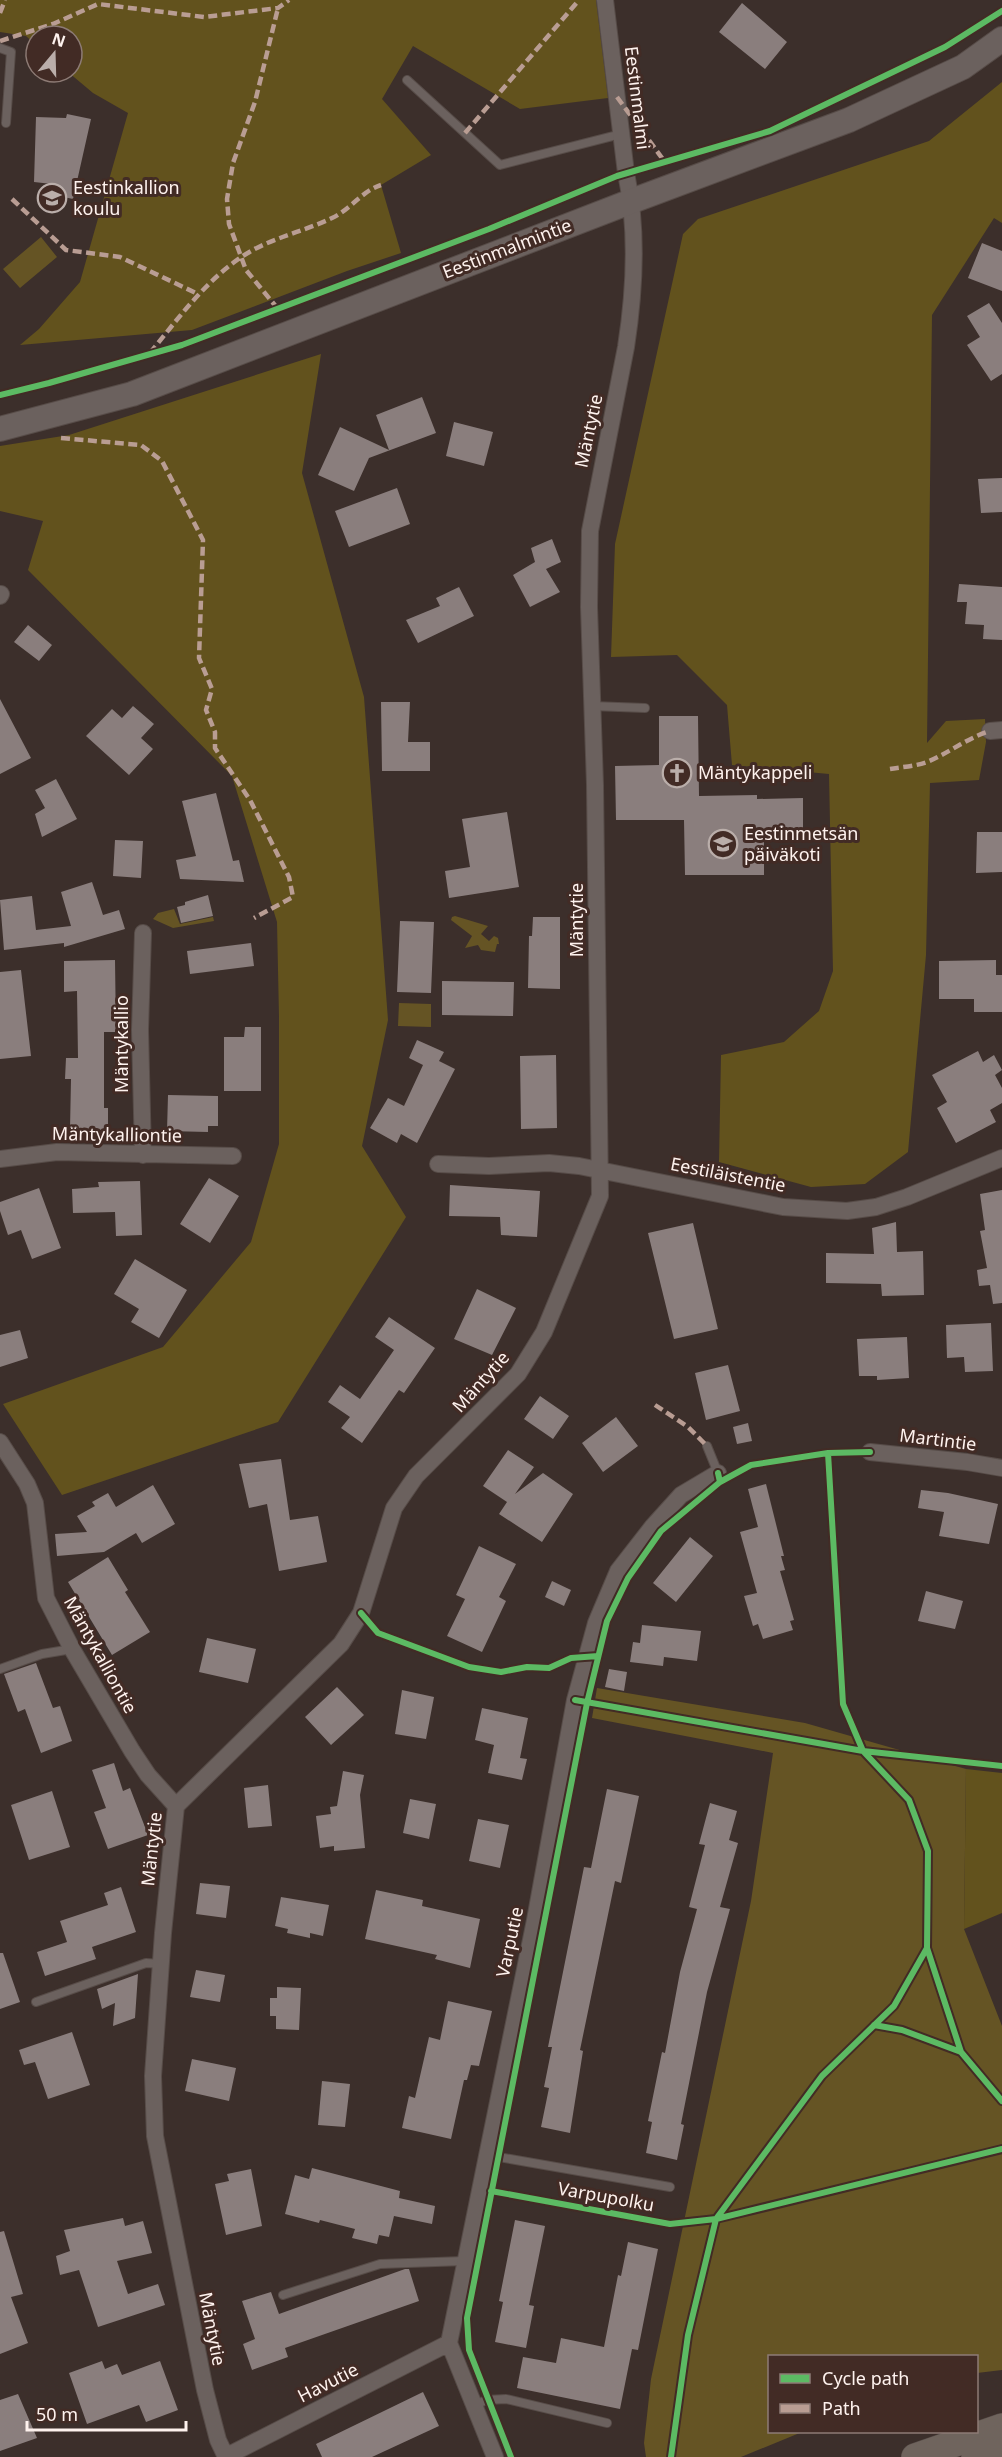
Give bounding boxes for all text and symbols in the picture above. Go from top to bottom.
north arrow [24,24,84,84]
text: N [49,27,69,52]
street label: Eestinmalmi [620,45,656,151]
place label: Eestinkallion koulu [73,175,180,220]
school or university icon: Eestinkallion koulu [36,182,68,214]
street label: Eestinmalmintie [439,212,575,284]
street label: Mäntytie [569,392,608,470]
church icon: Mäntykappeli [661,757,693,789]
place label: Mäntykappeli [698,760,813,784]
place label: Eestinmetsän päiväkoti [744,821,858,866]
school or university icon: Eestinmetsän päiväkoti [707,828,739,860]
street label: Mäntytie [564,883,588,957]
street label: Mäntykallio [109,995,133,1093]
street label: Mäntykalliontie [52,1121,182,1147]
street label: Eestiläistentie [668,1151,788,1197]
street label: Mäntytie [446,1346,514,1417]
street label: Martintie [898,1422,978,1456]
street label: Mäntykalliontie [59,1592,143,1717]
street label: Mäntytie [135,1811,167,1887]
street label: Varputie [490,1904,528,1979]
street label: Varpupolku [556,2176,656,2216]
street label: Mäntytie [194,2290,232,2368]
legend [768,2355,978,2433]
street label: Havutie [293,2357,362,2408]
text: Cycle path [822,2366,909,2390]
scale bar [27,2394,186,2432]
text: Path [822,2396,861,2420]
text: 50 m [36,2402,78,2426]

